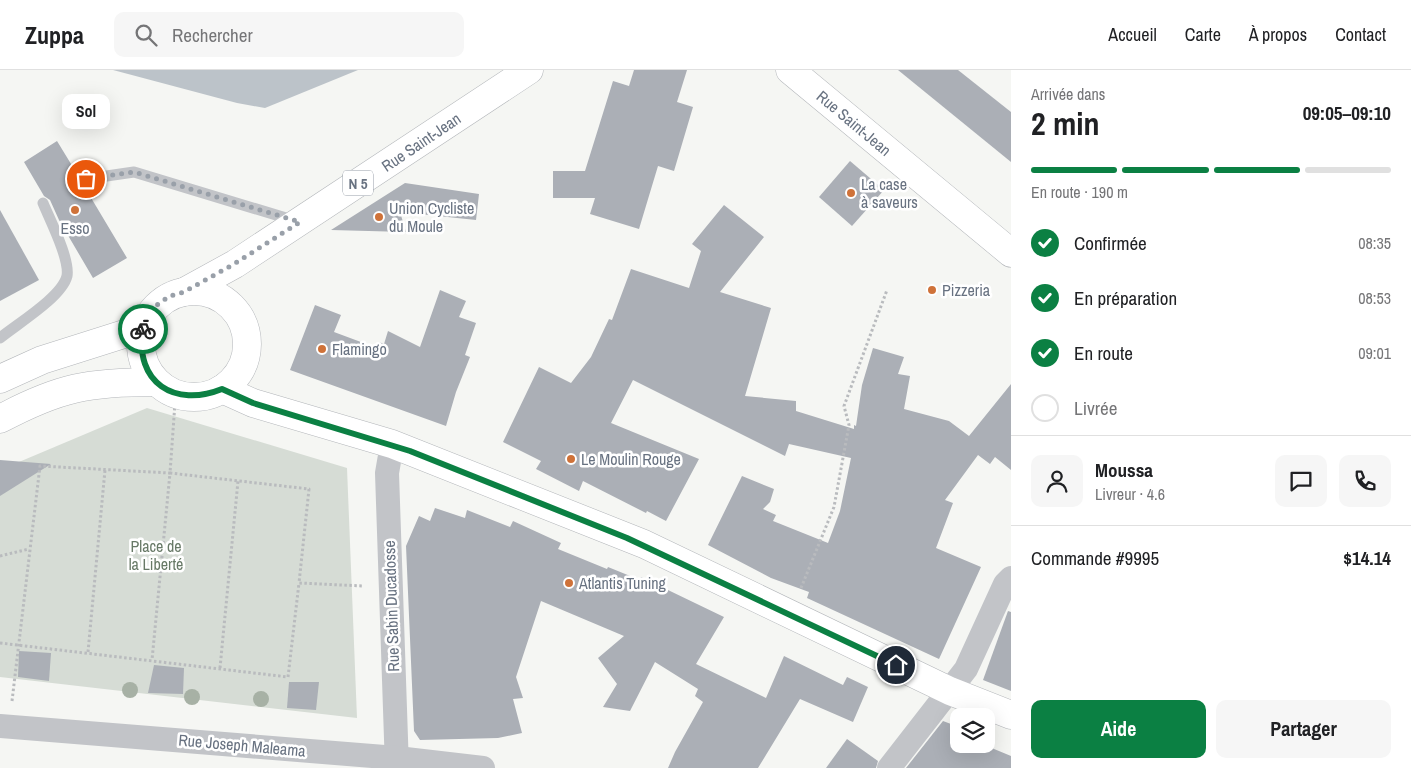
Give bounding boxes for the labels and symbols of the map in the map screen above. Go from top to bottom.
street label: Rue Saint-Jean [812,85,896,161]
callout: Sol [62,94,110,129]
street label: Rue Saint-Jean [377,107,465,177]
pin [65,158,107,200]
road number: N 5 [343,170,373,196]
place label: La case à saveurs [861,173,918,213]
marker: La case à saveurs [845,187,857,199]
place label: Union Cycliste du Moule [389,197,474,237]
marker: Esso [69,204,81,216]
marker: Union Cycliste du Moule [373,211,385,223]
place label: Esso [60,217,90,239]
place label: Pizzeria [942,279,991,301]
marker: Pizzeria [926,284,938,296]
courier [118,304,168,354]
place label: Flamingo [332,338,387,360]
marker: Flamingo [316,343,328,355]
place label: Le Moulin Rouge [581,448,681,470]
marker: Le Moulin Rouge [565,453,577,465]
park label: Place de la Liberté [129,535,183,575]
street label: Rue Sabin Ducadosse [378,540,404,672]
place label: Atlantis Tuning [578,572,667,594]
marker: Atlantis Tuning [563,577,575,589]
pin [875,644,917,686]
street label: Rue Joseph Maleama [177,728,307,762]

